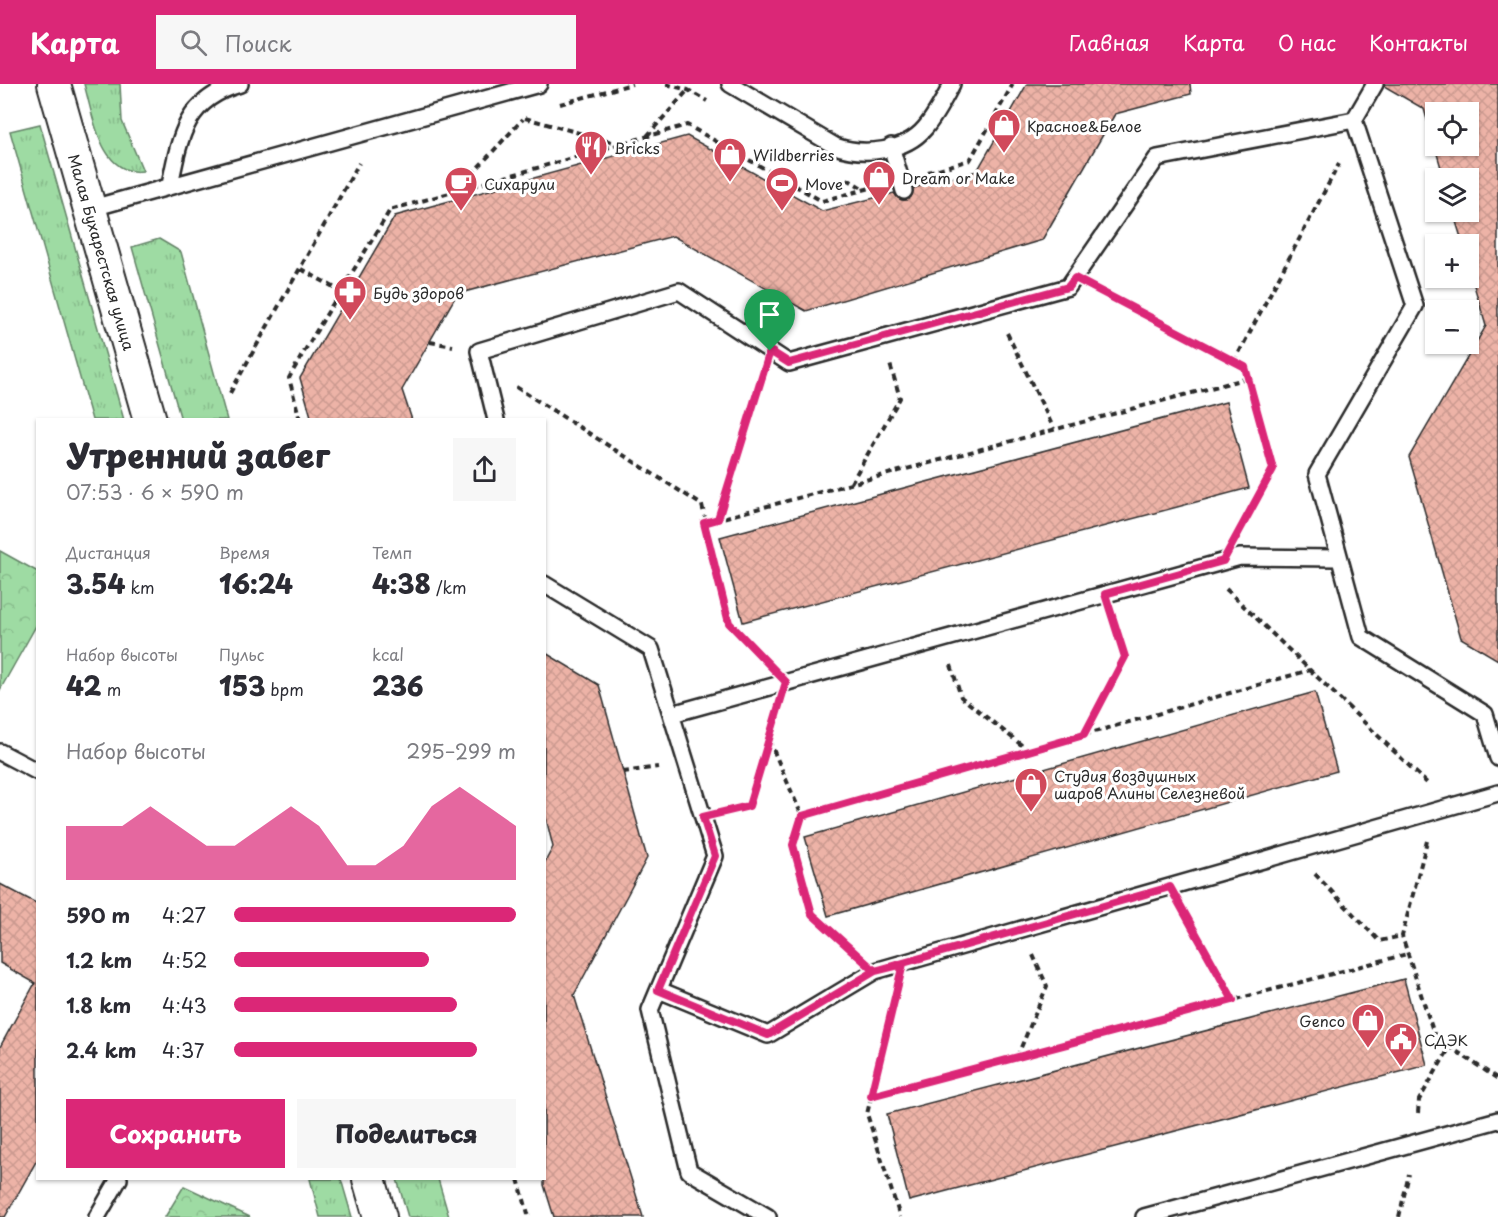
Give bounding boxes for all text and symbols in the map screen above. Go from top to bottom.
search box [156,15,576,69]
text: Карта [30,21,120,64]
icon: search [177,26,210,59]
text: Поиск [225,26,292,59]
text: Главная [1069,26,1150,58]
text: Карта [1183,26,1245,58]
text: О нас [1278,26,1336,58]
text: Контакты [1369,26,1468,58]
map controls [1425,102,1479,354]
button: locate [1425,102,1479,156]
shop icon: Красное&Белое [986,107,1022,154]
place label: Красное&Белое [1027,114,1142,137]
restaurant icon: Bricks [573,129,609,176]
place label: Bricks [614,136,660,159]
shop icon: Wildberries [712,136,748,183]
place label: Wildberries [753,143,835,166]
street label: Малая Бухарестская улица [63,151,141,354]
shop icon: Dream or Make [861,159,897,206]
cafe icon: Сихарули [443,165,479,212]
sports icon: Move [764,165,800,212]
place label: Dream or Make [902,166,1015,189]
button: layers [1425,168,1479,222]
place label: Сихарули [484,172,555,195]
place label: Move [805,172,843,195]
button: + [1425,234,1479,288]
pharmacy icon: Будь здоров [332,274,368,321]
place label: Будь здоров [373,281,464,304]
pin [744,289,795,351]
icon: arrive [753,298,786,331]
button: − [1425,300,1479,354]
text: Утренний забег [66,429,330,479]
button: share [453,438,516,501]
text: 07:53 · 6 × 590 m [66,477,244,507]
text: Дистанция [66,540,151,564]
text: Время [219,540,270,564]
text: Темп [372,540,412,564]
text: 3.54 [66,564,125,603]
text: 16:24 [219,564,293,603]
text: 4:38 [372,564,431,603]
text: km [125,575,155,599]
text: /km [431,575,467,599]
text: Набор высоты [66,642,178,666]
text: Пульс [219,642,264,666]
text: kcal [372,642,404,666]
text: 42 [66,666,102,705]
text: 153 [219,666,265,705]
text: 236 [372,666,424,705]
text: m [102,677,121,701]
text: bpm [265,677,304,701]
text: Набор высоты [66,736,206,766]
text: 295–299 m [406,736,516,766]
place label: Студия воздушных шаров Алины Селезневой [1054,764,1245,804]
shop icon: Студия воздушных шаров Алины Селезневой [1013,766,1049,813]
text: 590 m [66,900,130,930]
text: 4:27 [162,900,206,930]
text: 1.2 km [66,945,132,975]
text: 4:52 [162,945,207,975]
text: 1.8 km [66,990,131,1020]
text: 4:43 [162,990,207,1020]
shop icon: Genco [1350,1002,1386,1049]
place label: Genco [1299,1009,1345,1032]
public building icon: СДЭК [1383,1021,1419,1068]
place label: СДЭК [1424,1028,1468,1051]
text: 2.4 km [66,1035,136,1065]
text: 4:37 [162,1035,204,1065]
button: Сохранить [66,1099,285,1168]
button: Поделиться [297,1099,516,1168]

